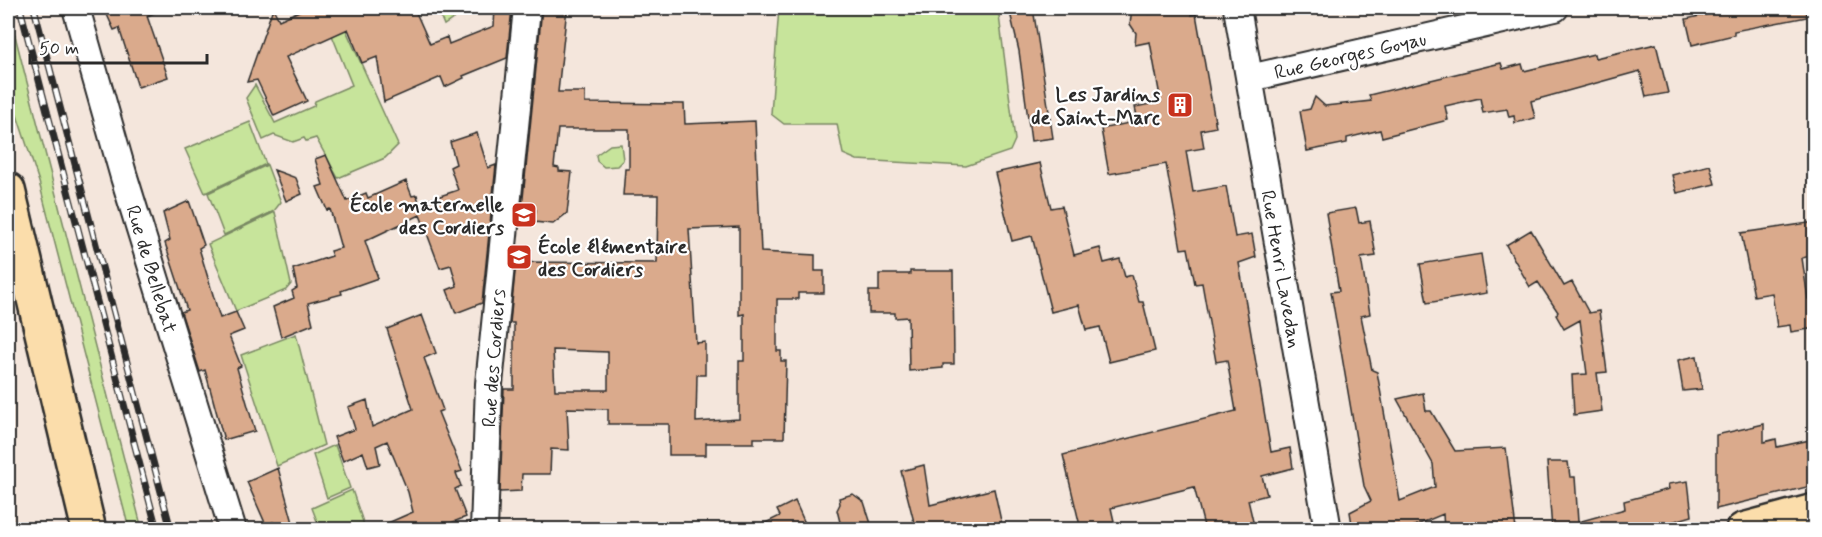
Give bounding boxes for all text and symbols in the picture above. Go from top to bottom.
street label: Rue Georges Goyau [1272,26,1429,88]
scale bar [30,27,207,65]
text: 50 m [39,37,79,61]
place label: Les Jardins de Saint-Marc [1031,82,1160,132]
building icon: Les Jardins de Saint-Marc [1165,90,1195,120]
street label: Rue Henri Lavedan [1253,188,1308,350]
place label: École maternelle des Cordiers [350,191,505,242]
school or university icon: École maternelle des Cordiers [509,200,539,230]
street label: Rue de Bellebat [118,202,183,337]
place label: École élémentaire des Cordiers [538,233,687,284]
school or university icon: École élémentaire des Cordiers [504,242,534,272]
street label: Rue des Cordiers [476,288,513,428]

